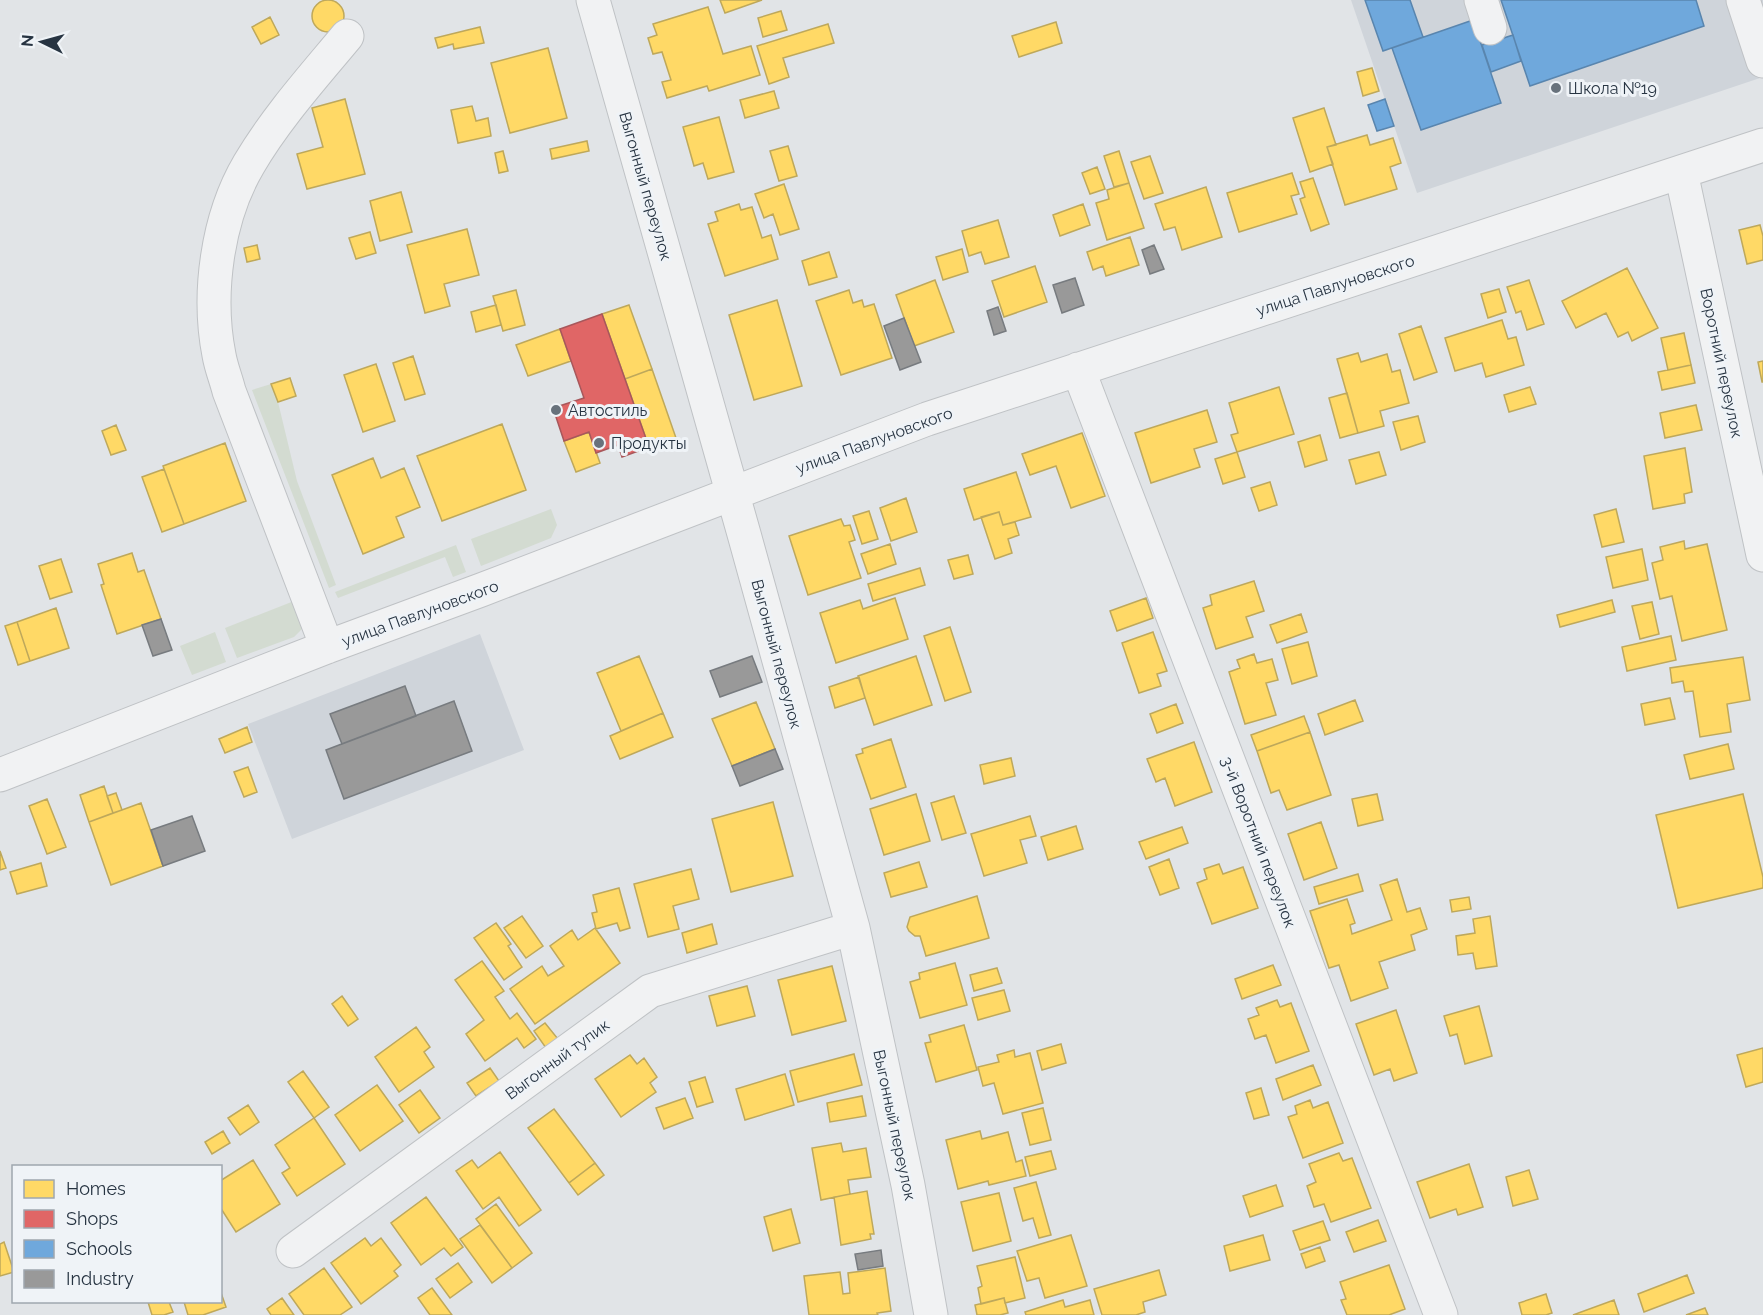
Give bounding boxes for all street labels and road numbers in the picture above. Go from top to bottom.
street label: Выгонный переулок [615,110,676,263]
street label: улица Павлуновского [1254,251,1417,320]
street label: Воротний переулок [1696,286,1747,440]
street label: улица Павлуновского [793,403,955,478]
street label: улица Павлуновского [339,576,501,651]
street label: Выгонный переулок [747,577,806,731]
street label: 3-й Воротний переулок [1217,754,1300,930]
street label: Выгонный тупик [502,1015,613,1103]
street label: Выгонный переулок [869,1048,920,1202]

